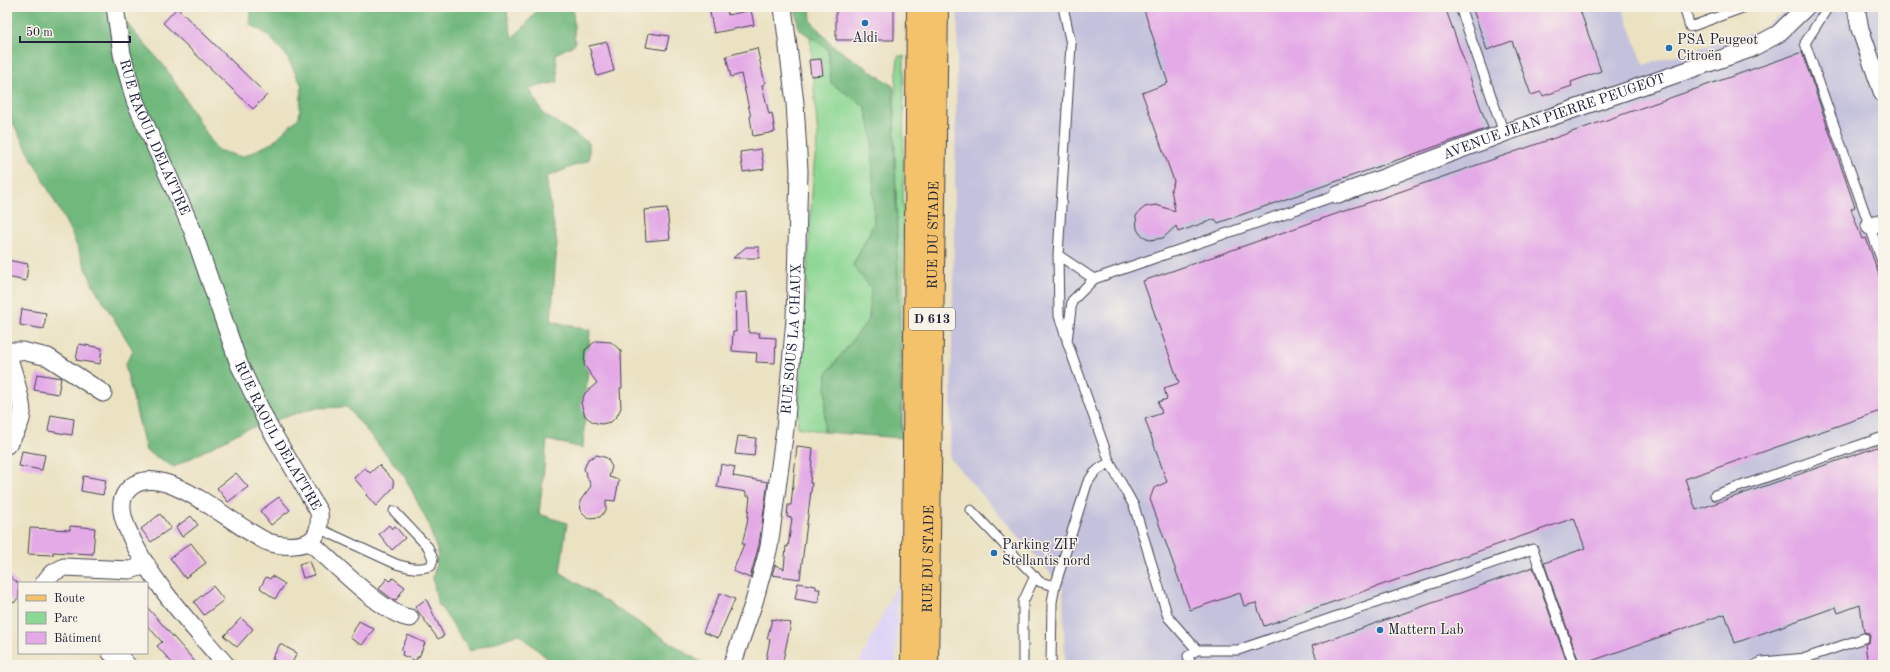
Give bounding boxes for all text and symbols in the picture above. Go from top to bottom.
scale bar [20,18,130,44]
marker: Aldi [860,18,870,28]
text: 50 m [26,26,53,39]
place label: Aldi [852,31,878,45]
place label: PSA Peugeot Citroën [1677,33,1758,63]
marker: PSA Peugeot Citroën [1664,43,1674,53]
street label: RUE RAOUL DELATTRE [117,58,192,217]
street label: AVENUE JEAN PIERRE PEUGEOT [1441,71,1667,162]
street label: RUE DU STADE [926,181,941,289]
street label: RUE SOUS LA CHAUX [779,263,804,415]
road number: D 613 [909,308,955,330]
street label: RUE RAOUL DELATTRE [232,359,323,513]
street label: RUE DU STADE [921,505,936,613]
place label: Parking ZIF Stellantis nord [1002,538,1090,568]
marker: Parking ZIF Stellantis nord [989,548,999,558]
legend [18,582,148,654]
text: Route [54,593,85,605]
text: Parc [54,613,78,625]
place label: Mattern Lab [1388,623,1464,637]
marker: Mattern Lab [1375,625,1385,635]
text: Bâtiment [54,633,101,645]

